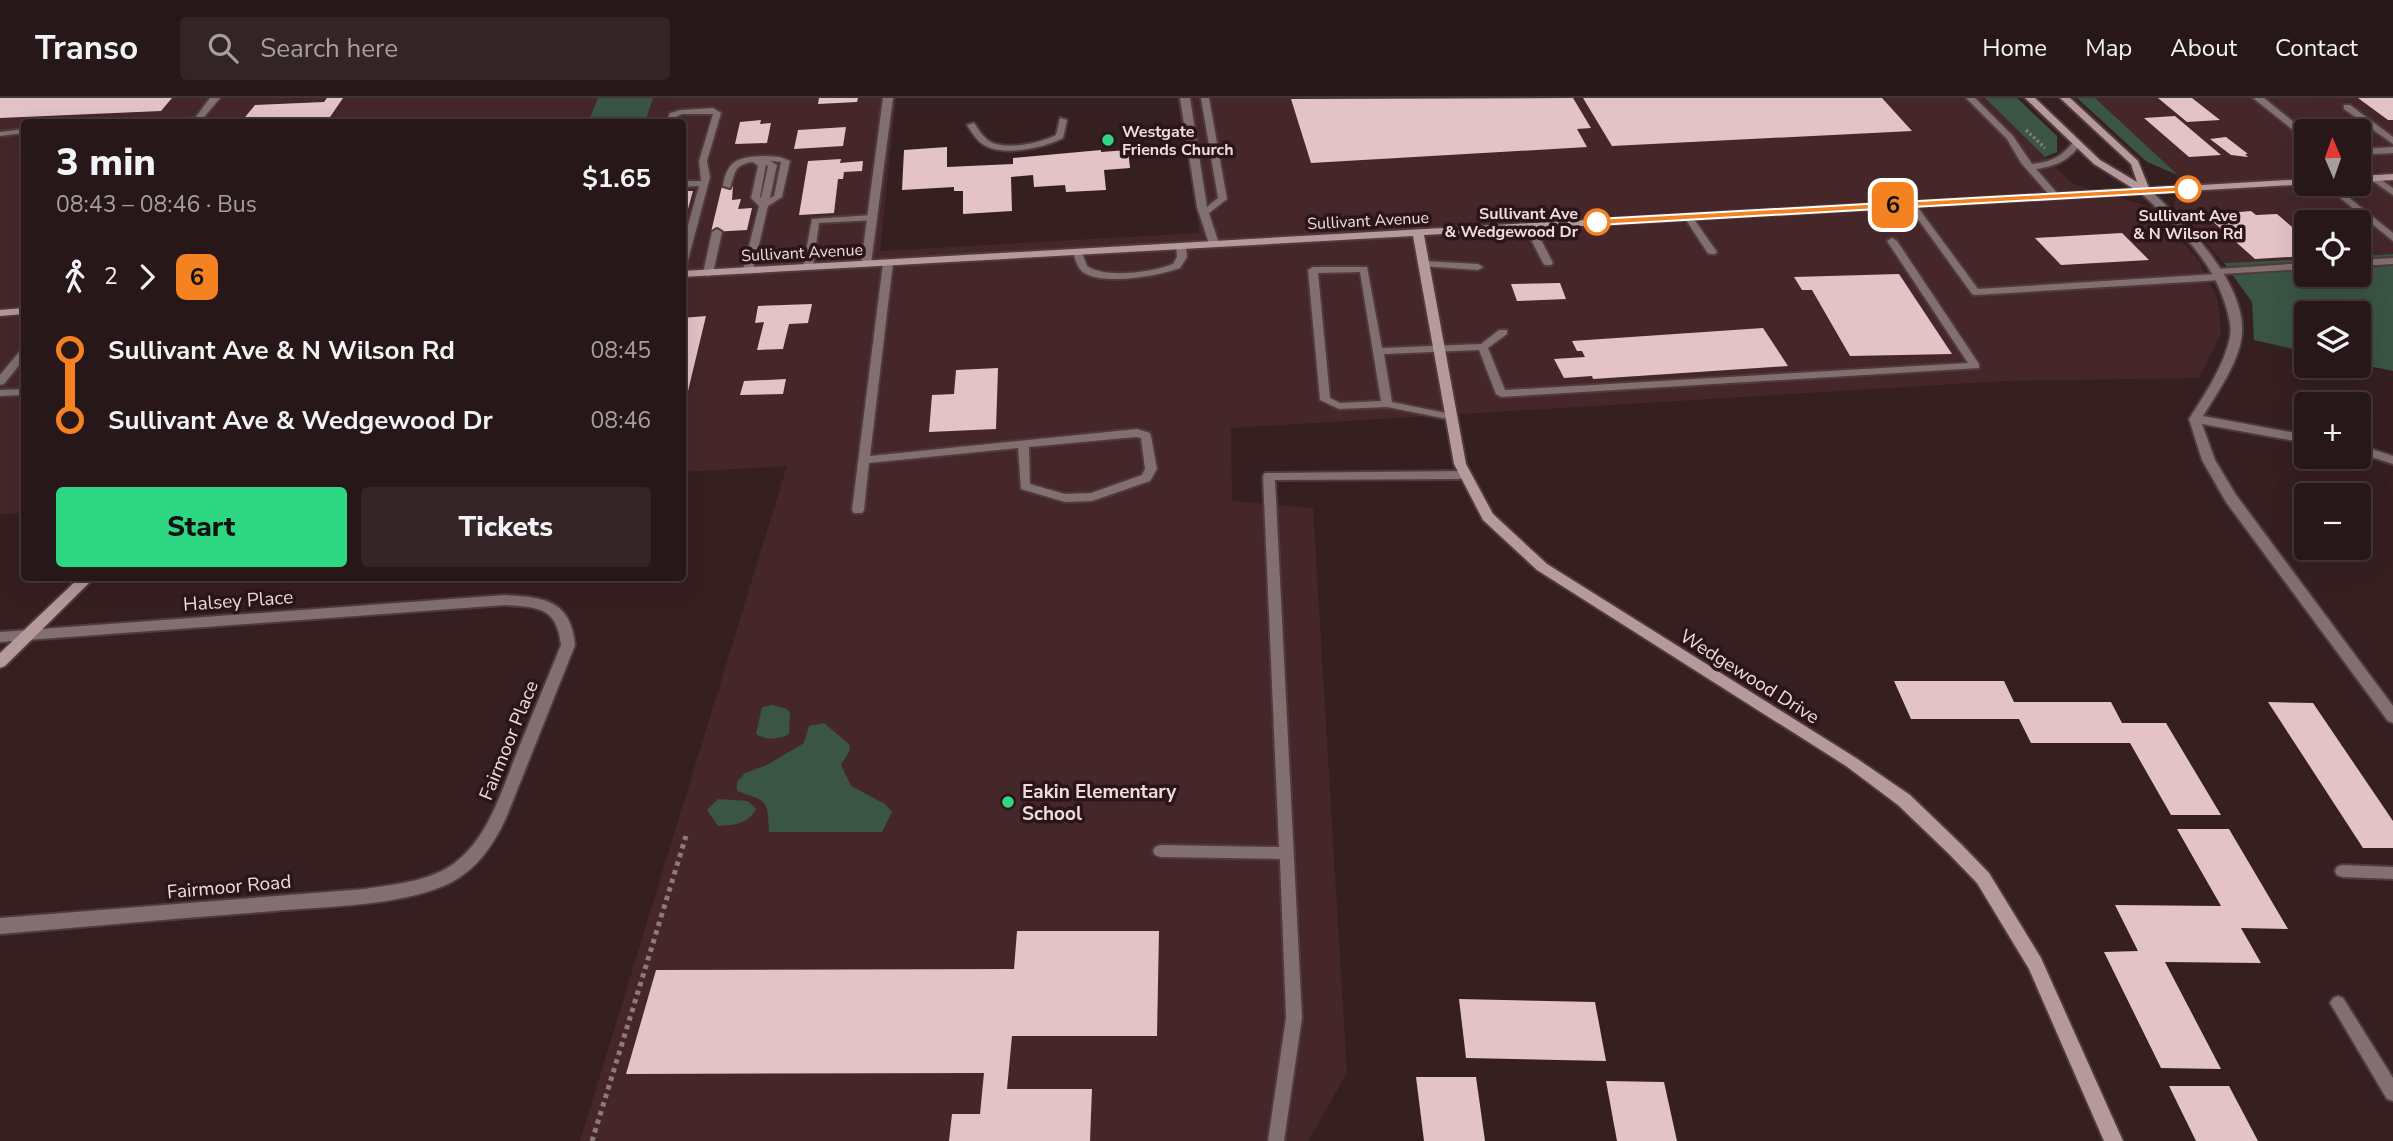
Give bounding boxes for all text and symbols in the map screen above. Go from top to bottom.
search box [180,17,670,80]
text: Transo [35,26,138,71]
icon: search [204,29,242,67]
text: Search here [260,31,398,66]
text: Home [1982,32,2047,64]
text: Map [2085,32,2132,64]
text: About [2170,32,2237,64]
text: Contact [2275,32,2358,64]
north arrow [2294,119,2371,196]
map controls [2294,119,2371,560]
place label: Westgate Friends Church [1122,121,1234,161]
marker: Westgate Friends Church [1100,132,1116,148]
text: 3 min [56,137,156,188]
text: $1.65 [582,161,651,196]
marker: Sullivant Ave & N Wilson Rd [2175,176,2201,202]
line badge: 6 [1870,182,1916,228]
text: 08:43 – 08:46 · Bus [56,189,257,220]
text: 6 [1886,189,1900,221]
place label: Sullivant Ave & Wedgewood Dr [1444,203,1579,243]
place label: Sullivant Ave & N Wilson Rd [2133,205,2243,245]
street label: Sullivant Avenue [1307,207,1429,235]
marker: Sullivant Ave & Wedgewood Dr [1584,209,1610,235]
button: locate [2294,210,2371,287]
street label: Sullivant Avenue [741,239,863,267]
icon: walk [56,258,94,296]
icon: forward [128,258,166,296]
text: 2 [104,261,118,292]
text: 6 [190,261,204,293]
button: layers [2294,301,2371,378]
text: Sullivant Ave & N Wilson Rd [108,333,455,368]
text: 08:45 [591,335,651,366]
button: + [2294,392,2371,469]
text: Sullivant Ave & Wedgewood Dr [108,403,493,438]
text: 08:46 [591,405,651,436]
button: − [2294,483,2371,560]
button: Start [56,487,347,567]
button: Tickets [361,487,651,567]
street label: Halsey Place [182,584,294,618]
street label: Wedgewood Drive [1675,623,1824,730]
street label: Fairmoor Place [473,677,545,804]
place label: Eakin Elementary School [1022,779,1177,827]
marker: Eakin Elementary School [1000,794,1016,810]
street label: Fairmoor Road [166,869,292,905]

